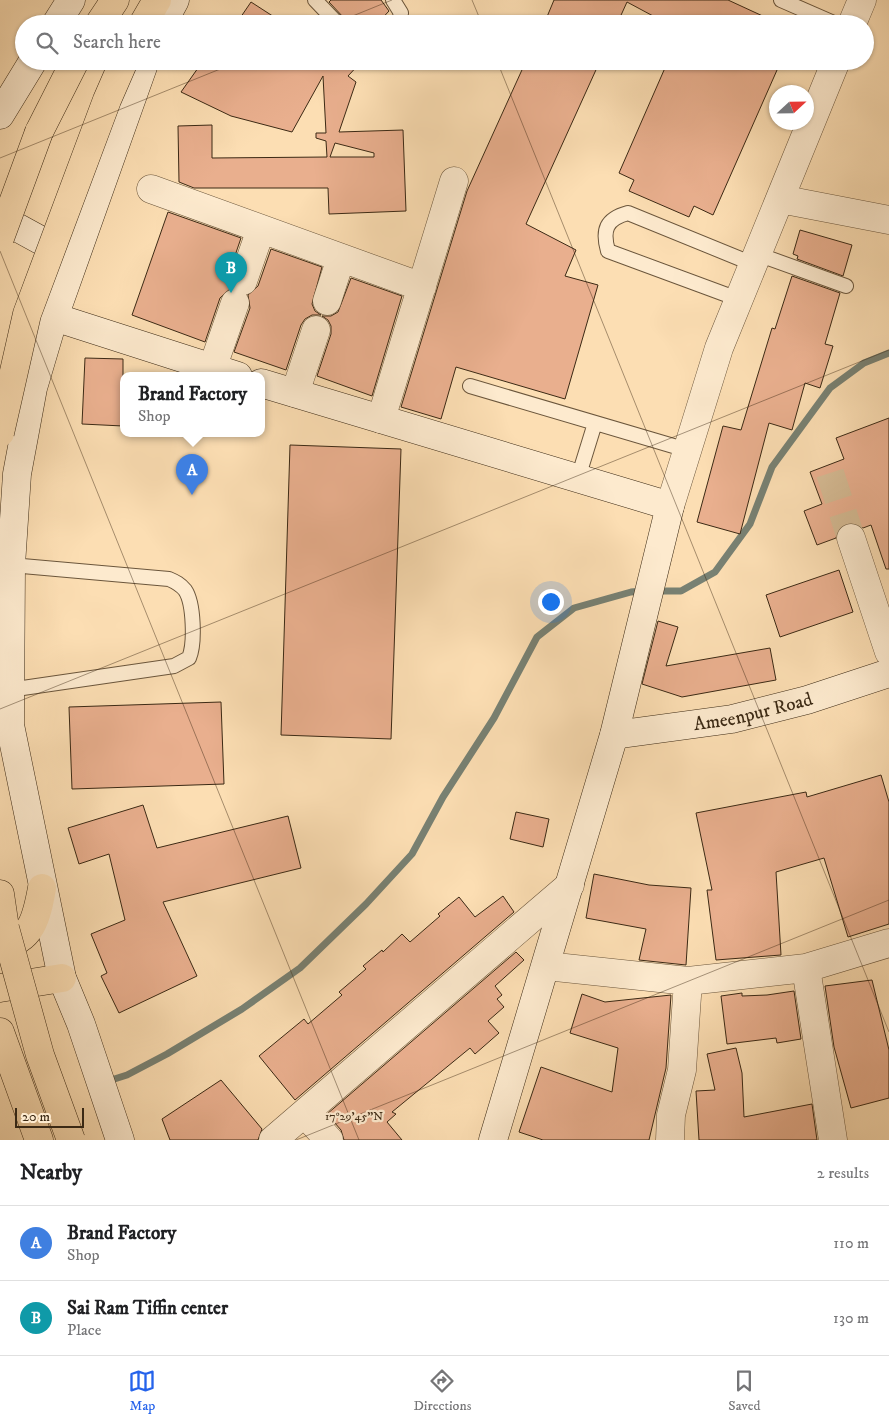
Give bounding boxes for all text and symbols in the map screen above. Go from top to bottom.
search box [15,15,874,70]
icon: search [33,29,61,57]
text: Search here [73,31,161,54]
north arrow [769,85,814,130]
pin: B [215,252,247,293]
popup [120,372,265,437]
text: Brand Factory [138,383,247,406]
text: Shop [138,406,170,426]
pin: A [176,454,208,495]
your location [538,589,564,615]
street label: Ameenpur Road [692,687,816,736]
scale bar [15,1105,84,1128]
text: 20 m [22,1108,50,1126]
text: 17°29'45"N [325,1109,383,1124]
text: Nearby [20,1160,82,1186]
text: 2 results [817,1163,869,1183]
text: Brand Factory [67,1222,176,1245]
text: A [31,1233,41,1253]
text: 110 m [833,1233,869,1253]
text: Shop [67,1245,100,1265]
text: Sai Ram Tiffin center [67,1297,228,1320]
text: B [31,1308,41,1328]
text: 130 m [833,1308,869,1328]
text: Place [67,1320,101,1340]
tab: Map [128,1367,156,1415]
tab: Directions [413,1367,471,1415]
tab: Saved [728,1367,761,1415]

